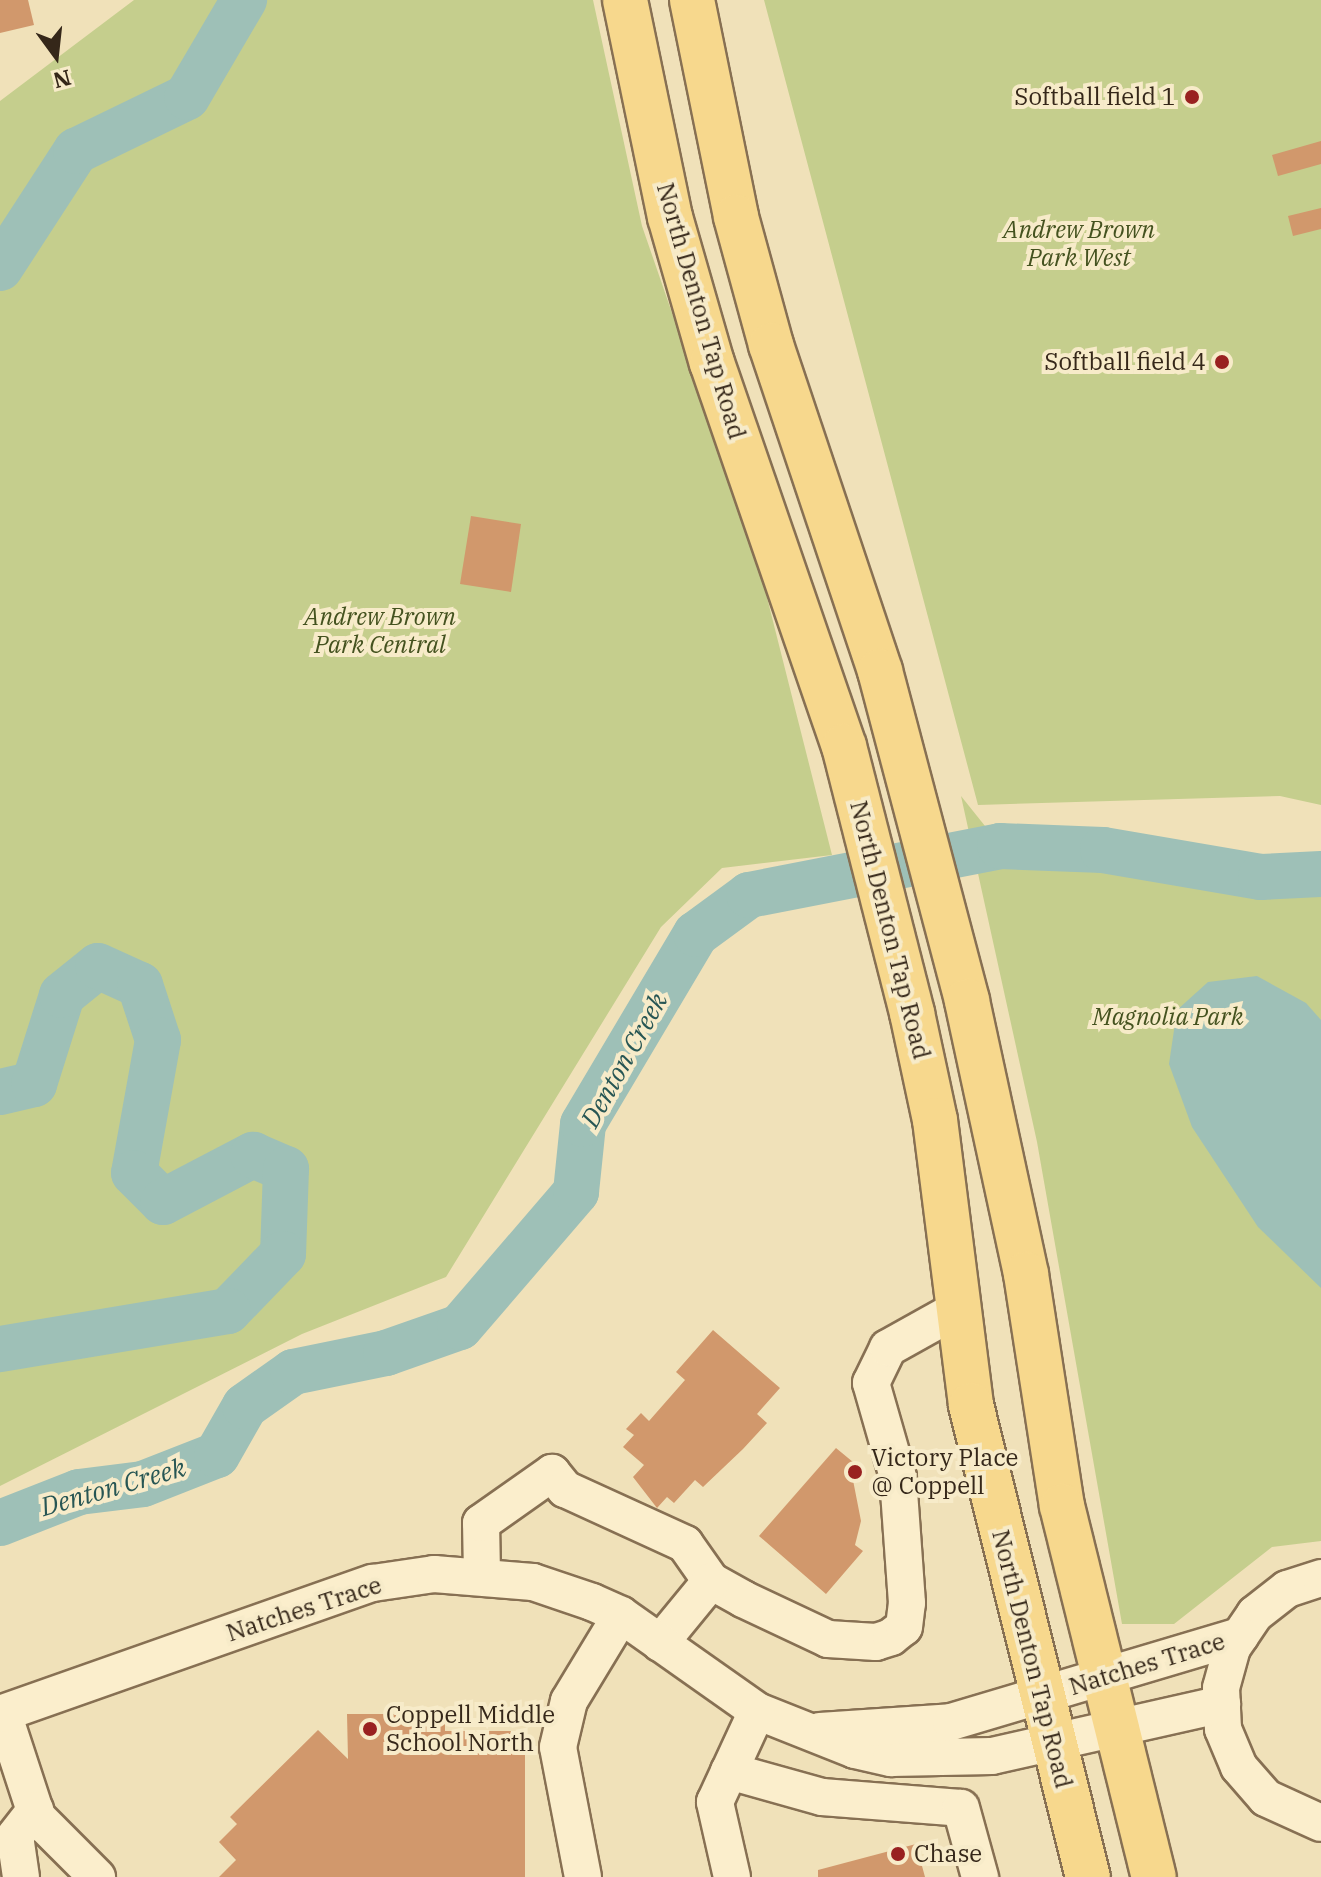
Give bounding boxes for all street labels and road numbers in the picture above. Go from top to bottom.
street label: North Denton Tap Road [651,179,751,443]
street label: North Denton Tap Road [844,798,936,1062]
street label: North Denton Tap Road [986,1527,1078,1791]
street label: Natches Trace [223,1570,385,1648]
street label: Natches Trace [1066,1627,1228,1701]

